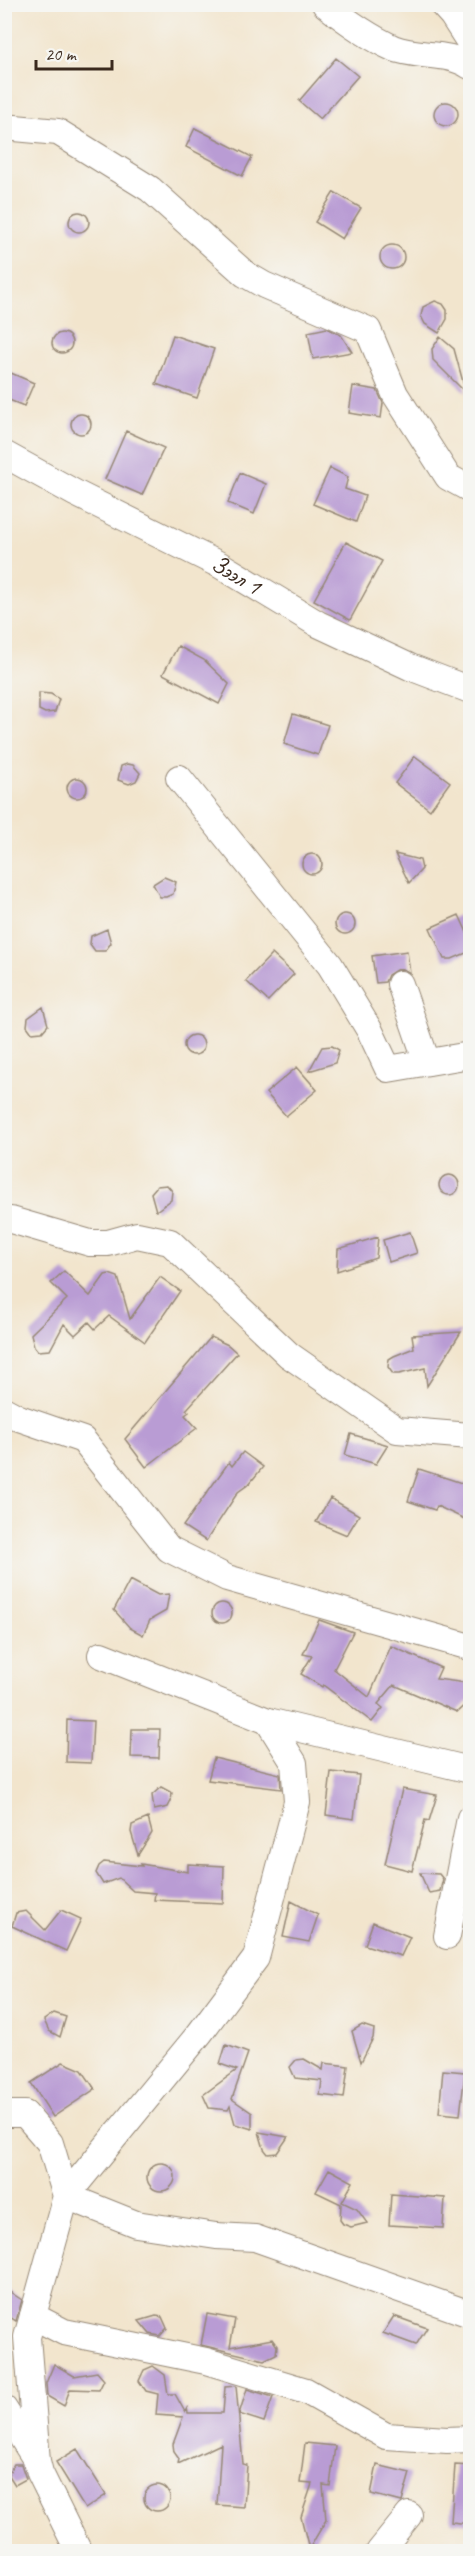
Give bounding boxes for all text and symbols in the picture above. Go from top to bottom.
scale bar [36,33,112,71]
text: 20 m [45,43,78,65]
street label: Зээл 1 [207,548,268,602]

